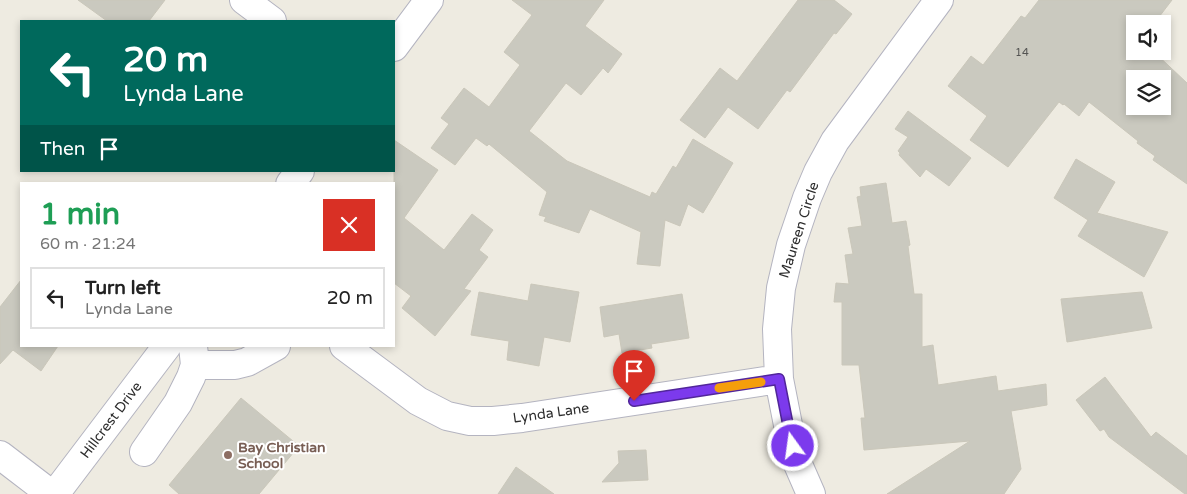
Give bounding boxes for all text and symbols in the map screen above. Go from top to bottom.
map controls [1126,15,1171,115]
button: sound [1126,15,1171,60]
text: 20 m [123,39,208,81]
icon: left [40,40,105,105]
house number: 14 [1015,46,1029,59]
button: layers [1126,70,1171,115]
text: Lynda Lane [123,81,244,107]
icon: arrive [95,135,123,163]
text: Then [40,138,85,160]
street label: Maureen Circle [775,180,823,280]
text: 1 min [40,196,120,233]
button: close [323,199,375,251]
text: 60 m · 21:24 [40,234,136,254]
text: Turn left [85,277,161,299]
icon: left [42,284,70,312]
text: 20 m [327,287,373,309]
text: Lynda Lane [85,299,173,319]
pin [613,350,655,401]
icon: arrive [620,357,648,385]
street label: Hillcrest Drive [77,378,145,462]
street label: Lynda Lane [512,399,590,427]
position arrow [766,419,818,471]
place label: Bay Christian School [238,439,326,472]
marker: Bay Christian School [222,449,234,461]

